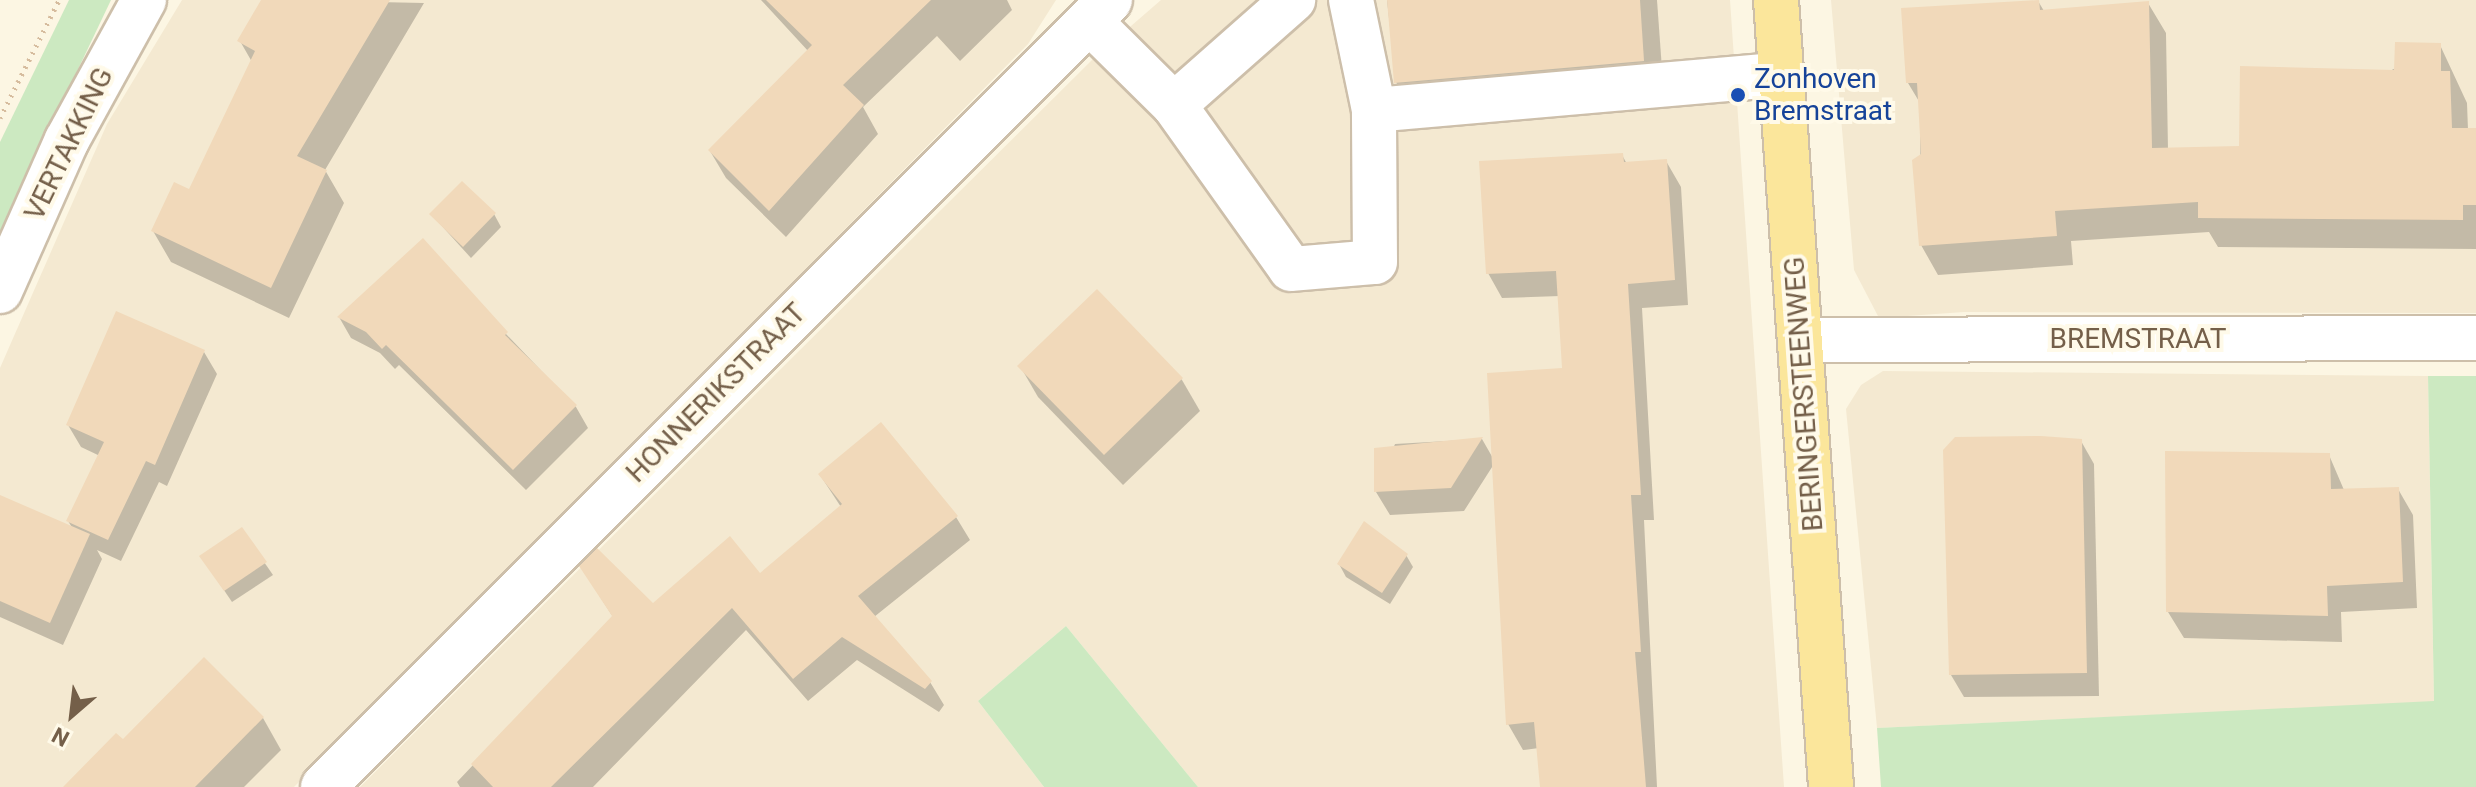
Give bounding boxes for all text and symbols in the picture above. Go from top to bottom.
street label: VERTAKKING [18,62,120,226]
place label: Zonhoven Bremstraat [1754,62,1892,128]
marker: Zonhoven Bremstraat [1729,86,1747,104]
street label: BERINGERSTEENWEG [1778,255,1830,533]
street label: HONNERIKSTRAAT [619,296,813,490]
street label: BREMSTRAAT [2049,322,2227,356]
north arrow [32,675,112,755]
text: N [48,722,73,751]

